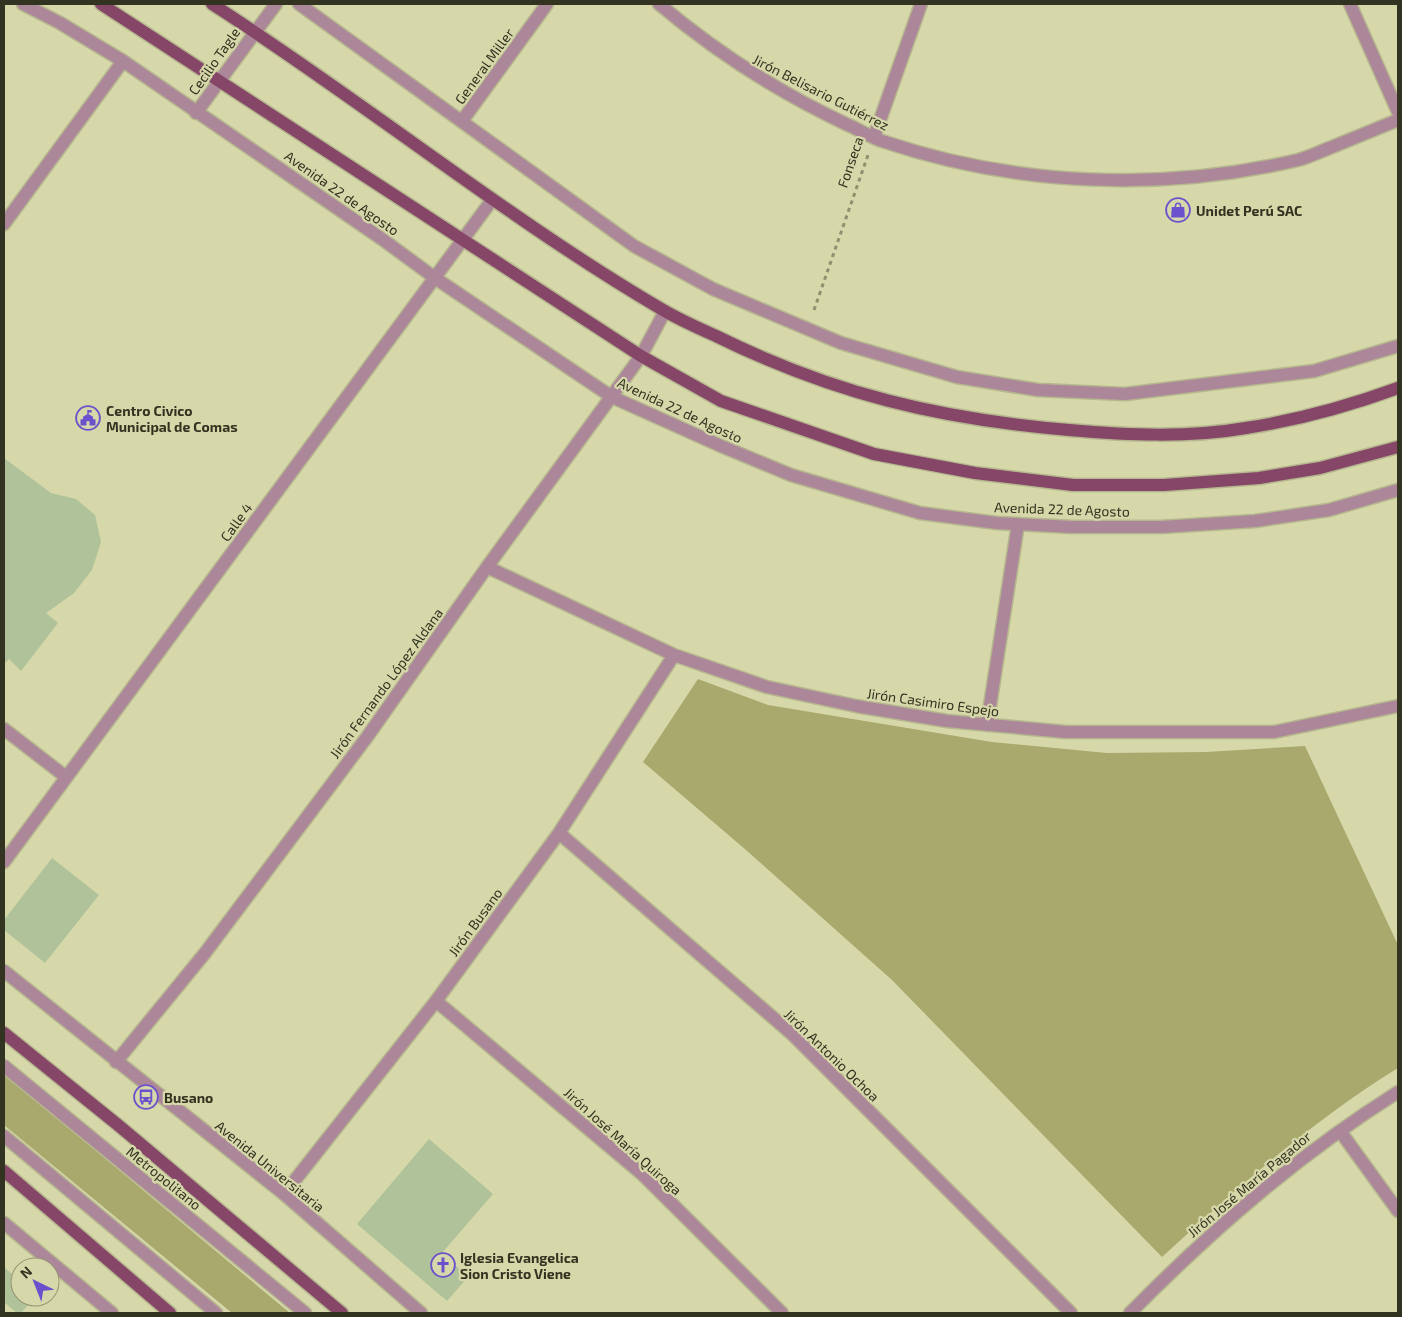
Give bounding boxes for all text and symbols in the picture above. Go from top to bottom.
street label: Cecilio Tagle [185,24,243,98]
street label: General Miller [451,25,517,107]
street label: Jirón Belisario Gutiérrez [750,50,892,134]
street label: Fonseca [833,134,867,190]
street label: Avenida 22 de Agosto [282,147,402,239]
shop icon: Unidet Perú SAC [1165,197,1191,223]
place label: Unidet Perú SAC [1196,202,1302,219]
street label: Avenida 22 de Agosto [615,374,745,446]
place label: Centro Civico Municipal de Comas [106,402,238,435]
public building icon: Centro Civico Municipal de Comas [75,405,101,431]
street label: Avenida 22 de Agosto [994,498,1130,520]
street label: Calle 4 [216,500,256,544]
street label: Jirón Fernando López Aldana [326,605,446,761]
street label: Jirón Casimiro Espejo [866,684,1000,720]
street label: Jirón Busano [444,884,506,960]
street label: Jirón Antonio Ochoa [781,1005,883,1105]
bus stop icon: Busano [133,1084,159,1110]
street label: Jirón José María Quiroga [561,1084,685,1198]
place label: Busano [164,1089,213,1106]
street label: Avenida Universitaria [212,1117,328,1215]
street label: Jirón José María Pagador [1184,1127,1314,1241]
street label: Metropolitano [123,1143,205,1213]
place label: Iglesia Evangelica Sion Cristo Viene [460,1249,579,1282]
church icon: Iglesia Evangelica Sion Cristo Viene [430,1252,456,1278]
north arrow [10,1257,60,1307]
text: N [16,1262,35,1282]

